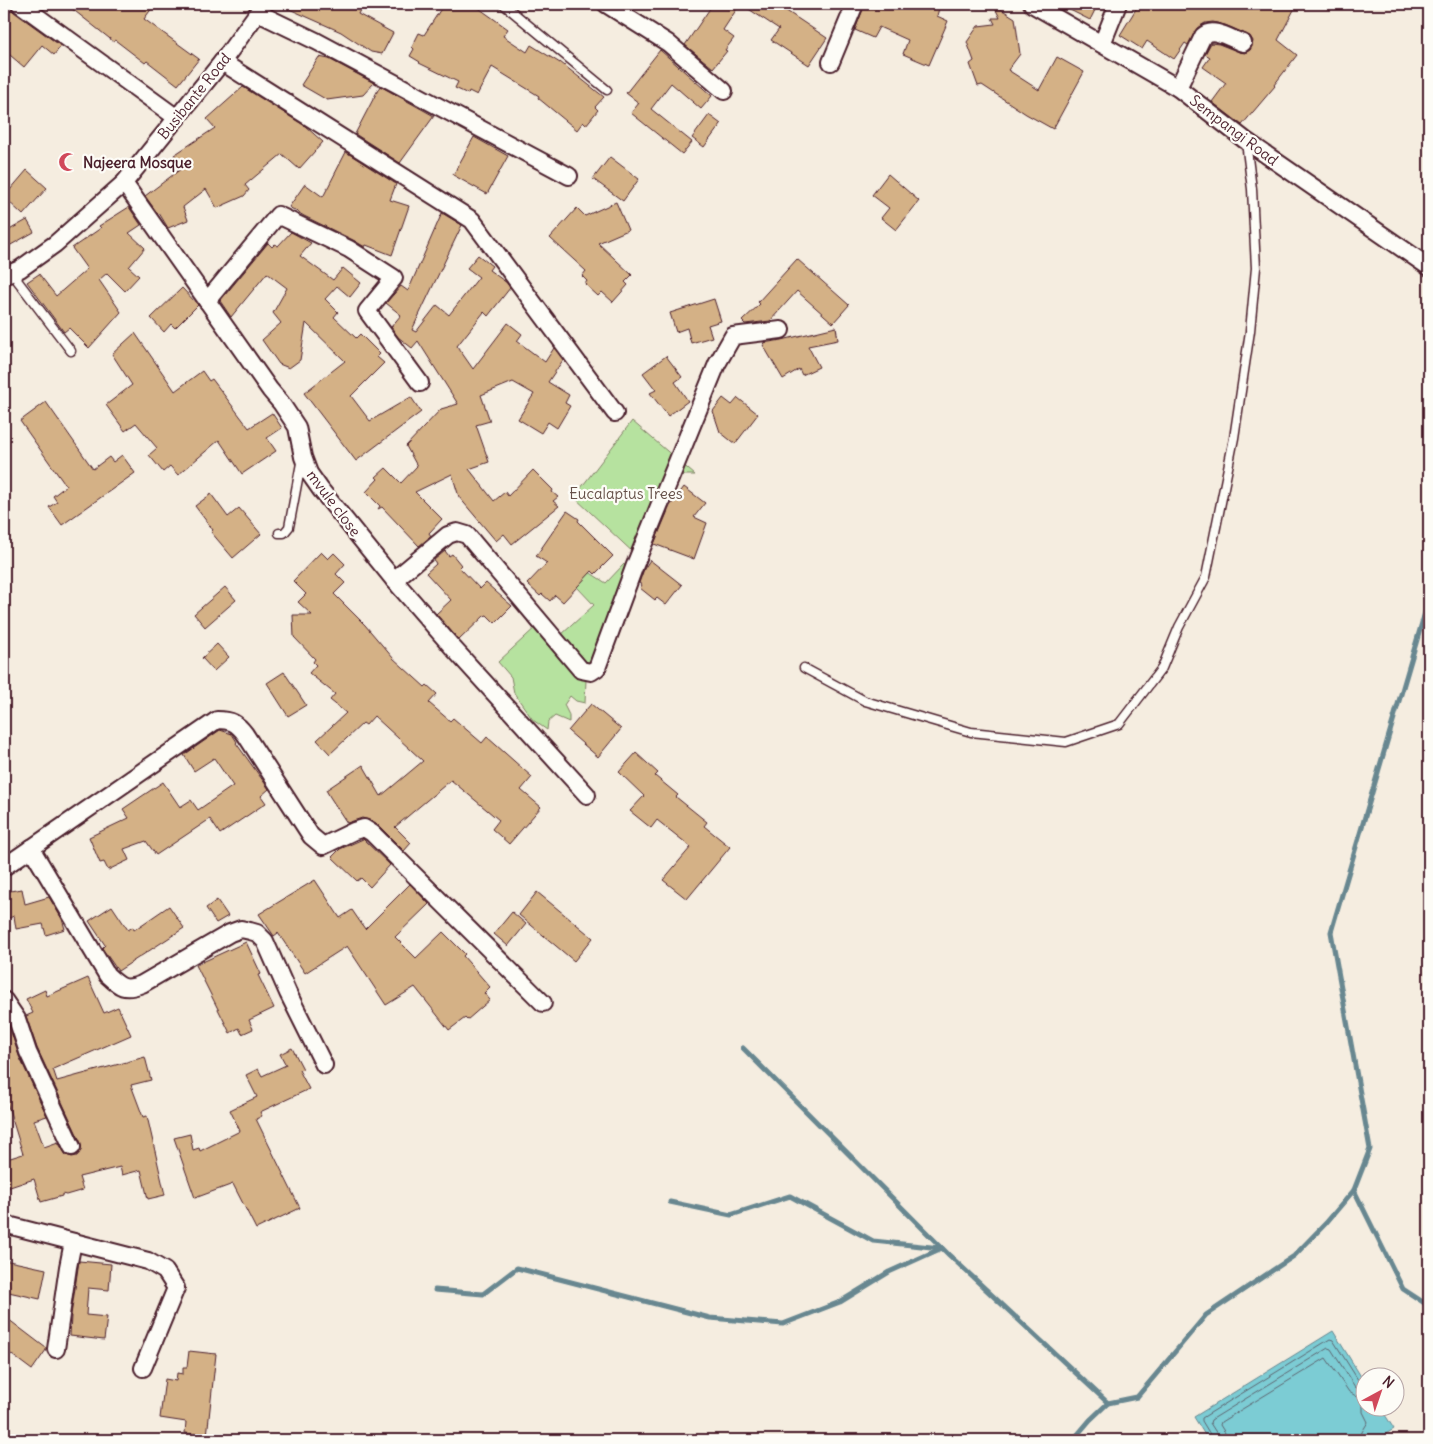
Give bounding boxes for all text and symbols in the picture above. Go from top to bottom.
street label: Busibante Road [153,49,235,143]
street label: Sempangi Road [1186,91,1282,170]
mosque icon: Najeera Mosque [57,151,79,173]
place label: Najeera Mosque [83,153,192,173]
street label: mvule close [303,466,365,540]
park label: Eucalaptus Trees [569,484,683,503]
north arrow [1356,1366,1406,1416]
text: N [1379,1372,1398,1392]

